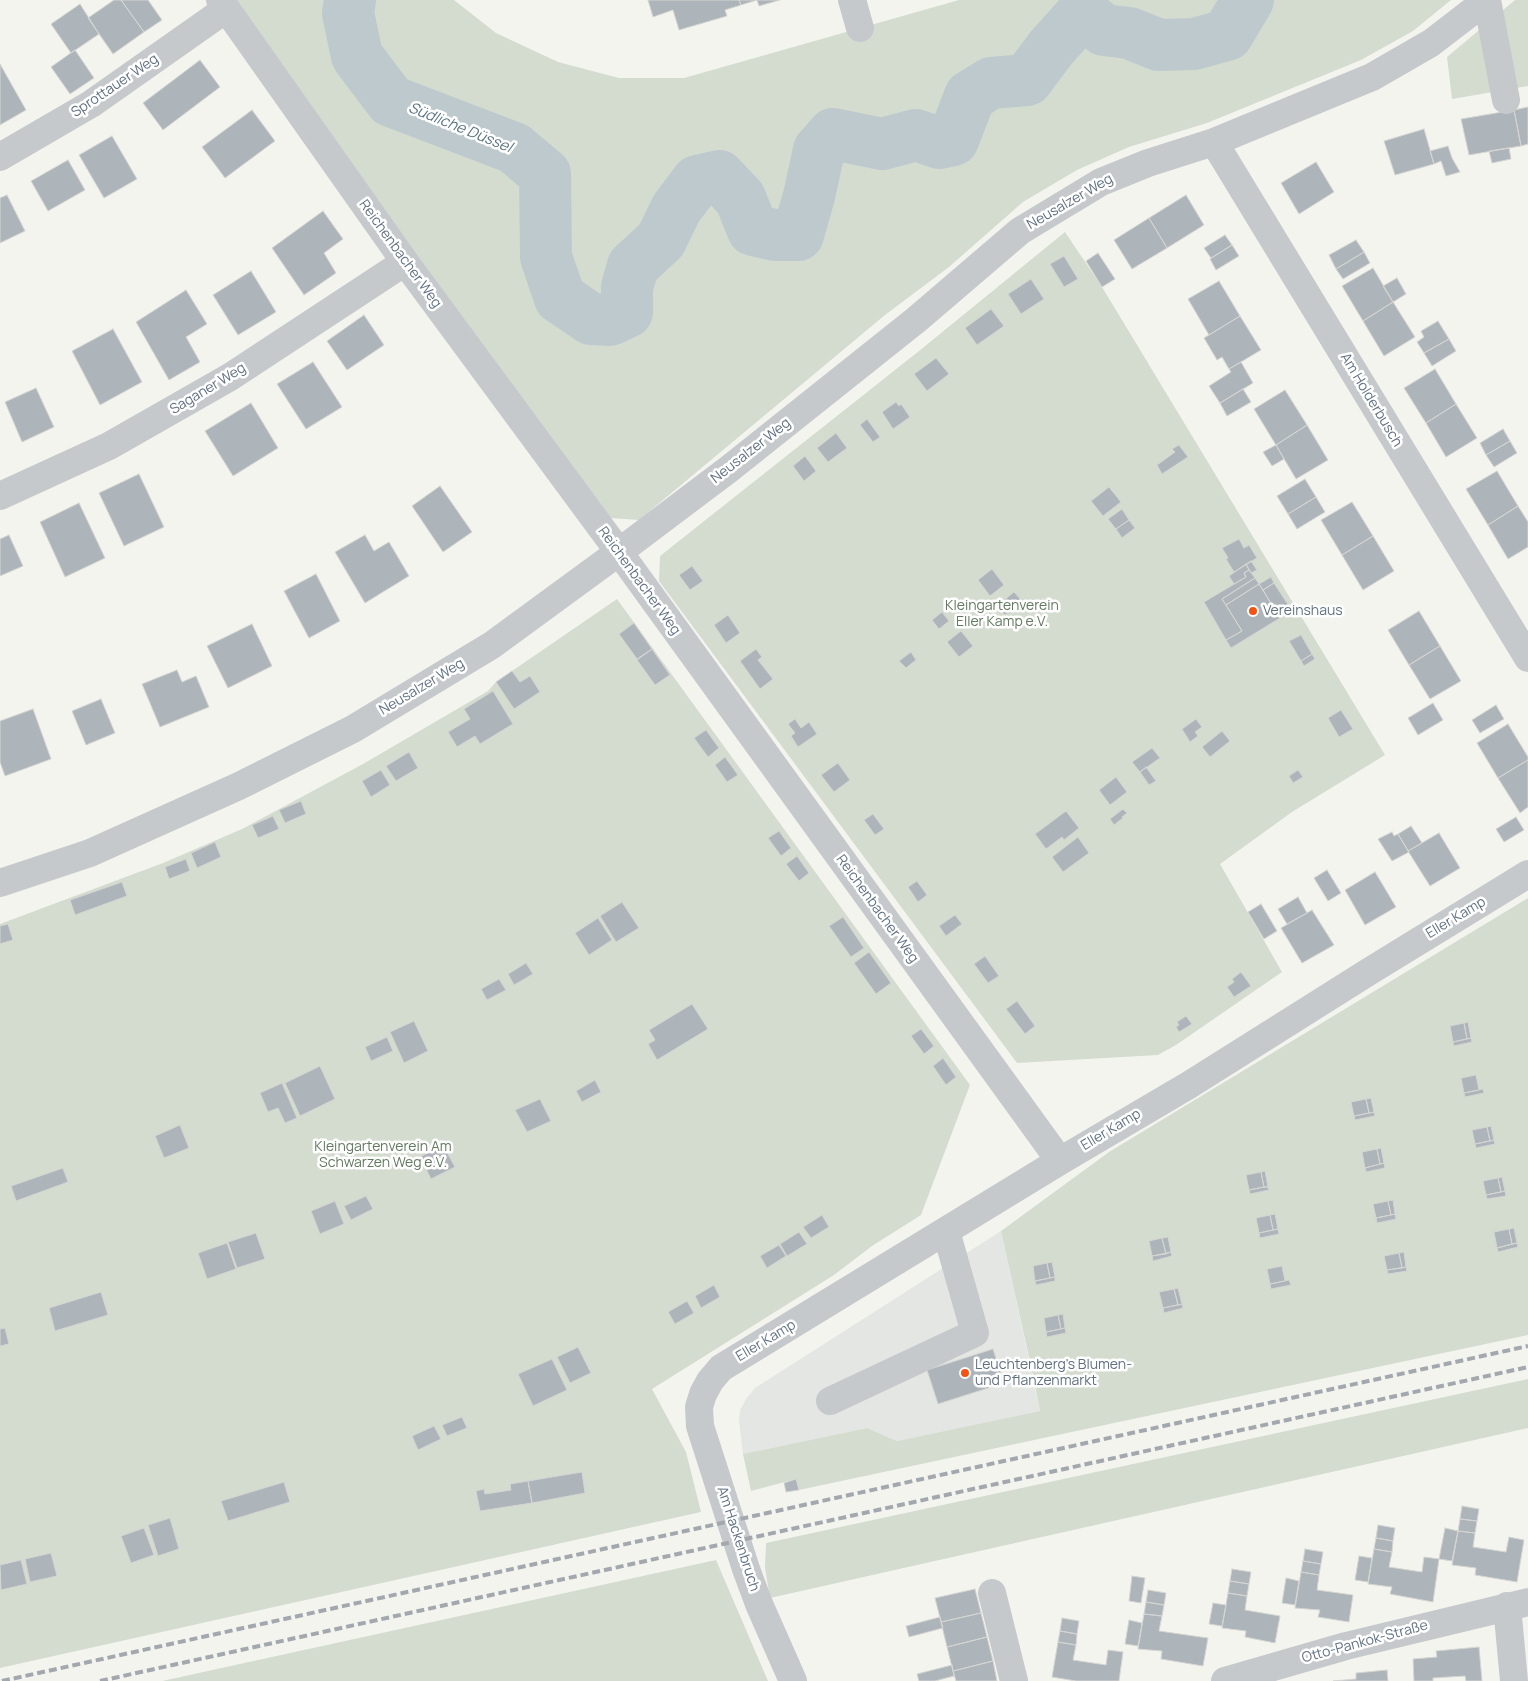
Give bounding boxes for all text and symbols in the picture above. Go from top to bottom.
street label: Sprottauer Weg [68,51,162,121]
water label: Südliche Düssel [406,99,514,157]
street label: Neusalzer Weg [1024,171,1116,233]
street label: Reichenbacher Weg [355,197,445,311]
street label: Am Holderbusch [1336,350,1406,450]
street label: Saganer Weg [167,360,249,418]
street label: Neusalzer Weg [708,415,794,487]
street label: Reichenbacher Weg [594,524,684,638]
park label: Kleingartenverein Eller Kamp e.V. [945,598,1059,630]
place label: Vereinshaus [1263,603,1343,619]
marker: Vereinshaus [1247,605,1259,617]
street label: Neusalzer Weg [376,655,468,719]
street label: Reichenbacher Weg [832,852,922,966]
street label: Eller Kamp [1423,894,1489,942]
street label: Eller Kamp [1078,1106,1144,1154]
park label: Kleingartenverein Am Schwarzen Weg e.V. [314,1139,452,1172]
street label: Eller Kamp [733,1317,799,1365]
place label: Leuchtenberg's Blumen- und Pflanzenmarkt [975,1357,1132,1390]
marker: Leuchtenberg's Blumen- und Pflanzenmarkt [959,1367,971,1379]
street label: Am Hackenbruch [713,1484,763,1594]
street label: Otto-Pankok-Straße [1300,1617,1430,1667]

